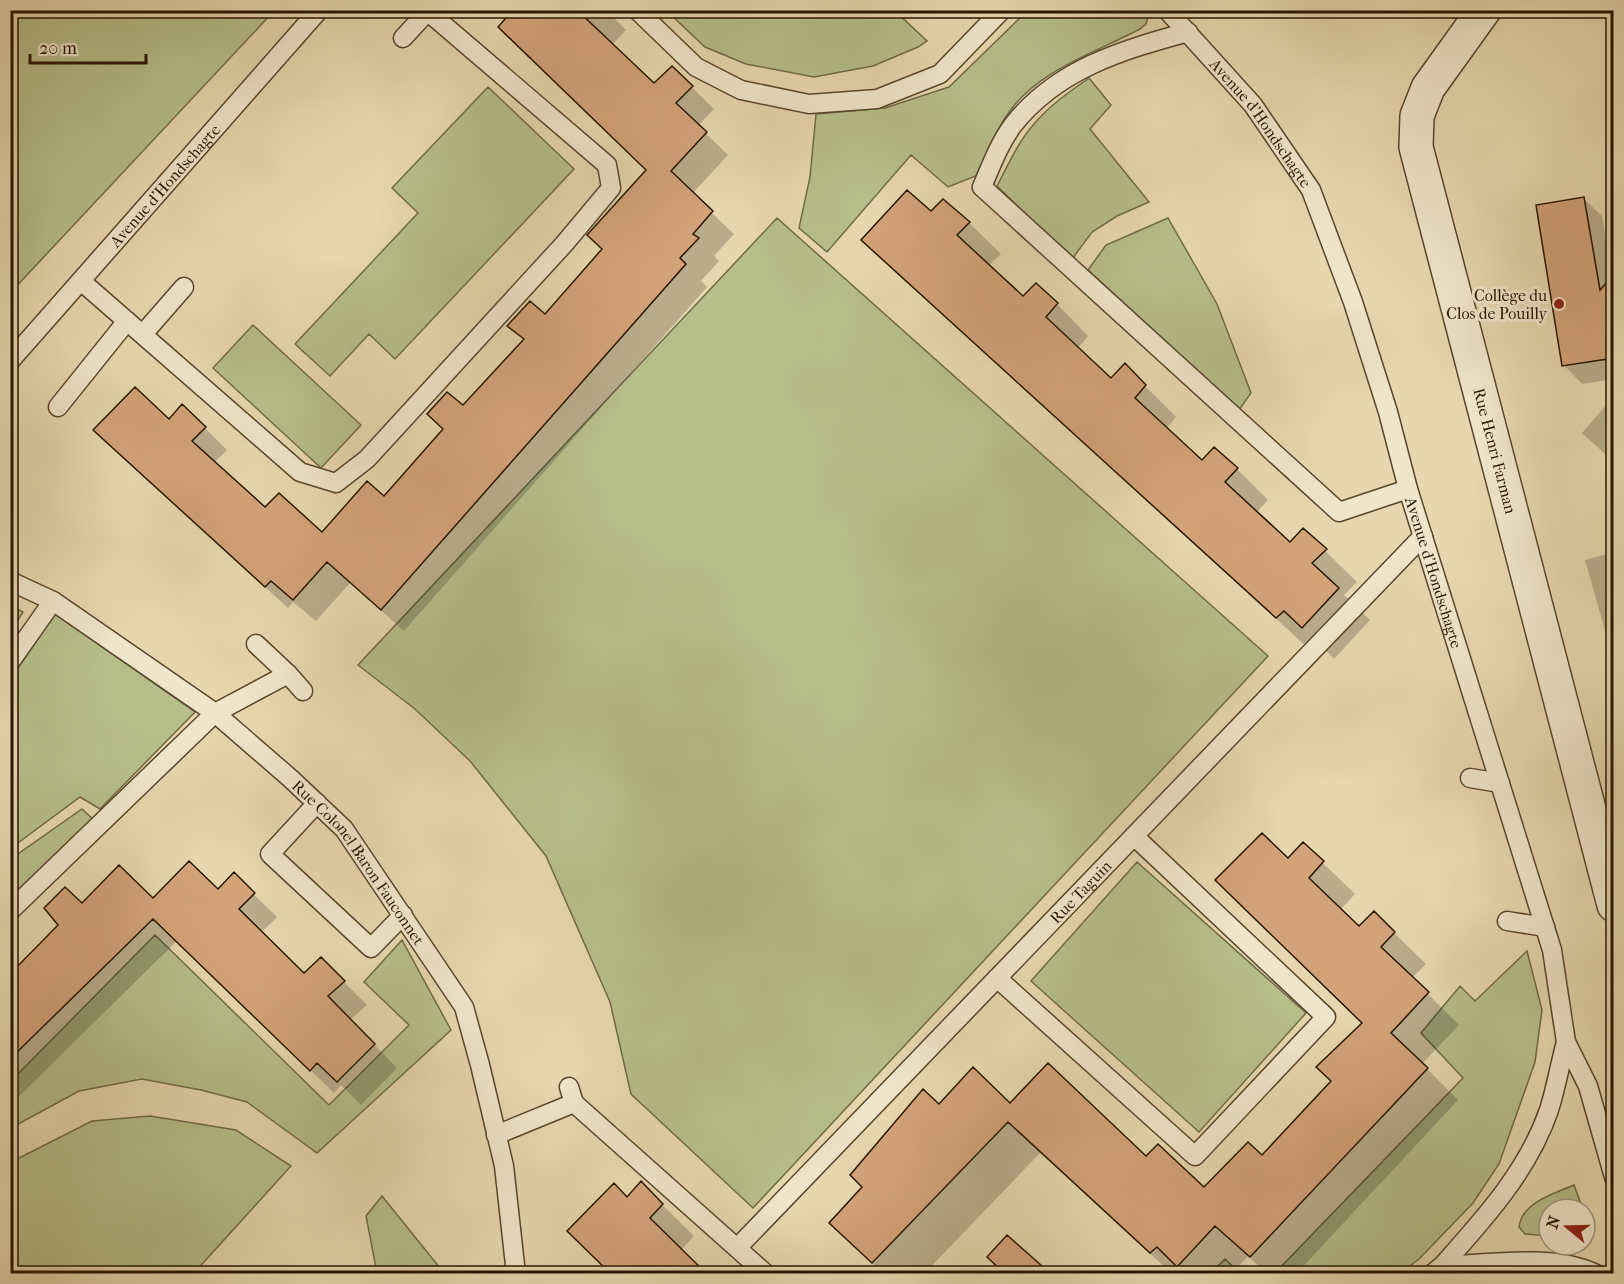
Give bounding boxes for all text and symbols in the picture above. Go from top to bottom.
scale bar [30,27,146,65]
text: 20 m [39,38,77,59]
street label: Avenue d'Hondschagte [1205,54,1315,191]
street label: Avenue d'Hondschagte [105,120,224,252]
place label: Collège du Clos de Pouilly [1446,286,1547,323]
marker: Collège du Clos de Pouilly [1552,297,1566,311]
street label: Rue Henri Farman [1469,386,1521,516]
street label: Avenue d'Hondschagte [1401,494,1466,651]
street label: Rue Colonel Baron Fauconnet [288,776,429,949]
street label: Rue Taguin [1046,856,1116,927]
north arrow [1537,1197,1597,1257]
text: N [1542,1213,1565,1231]

